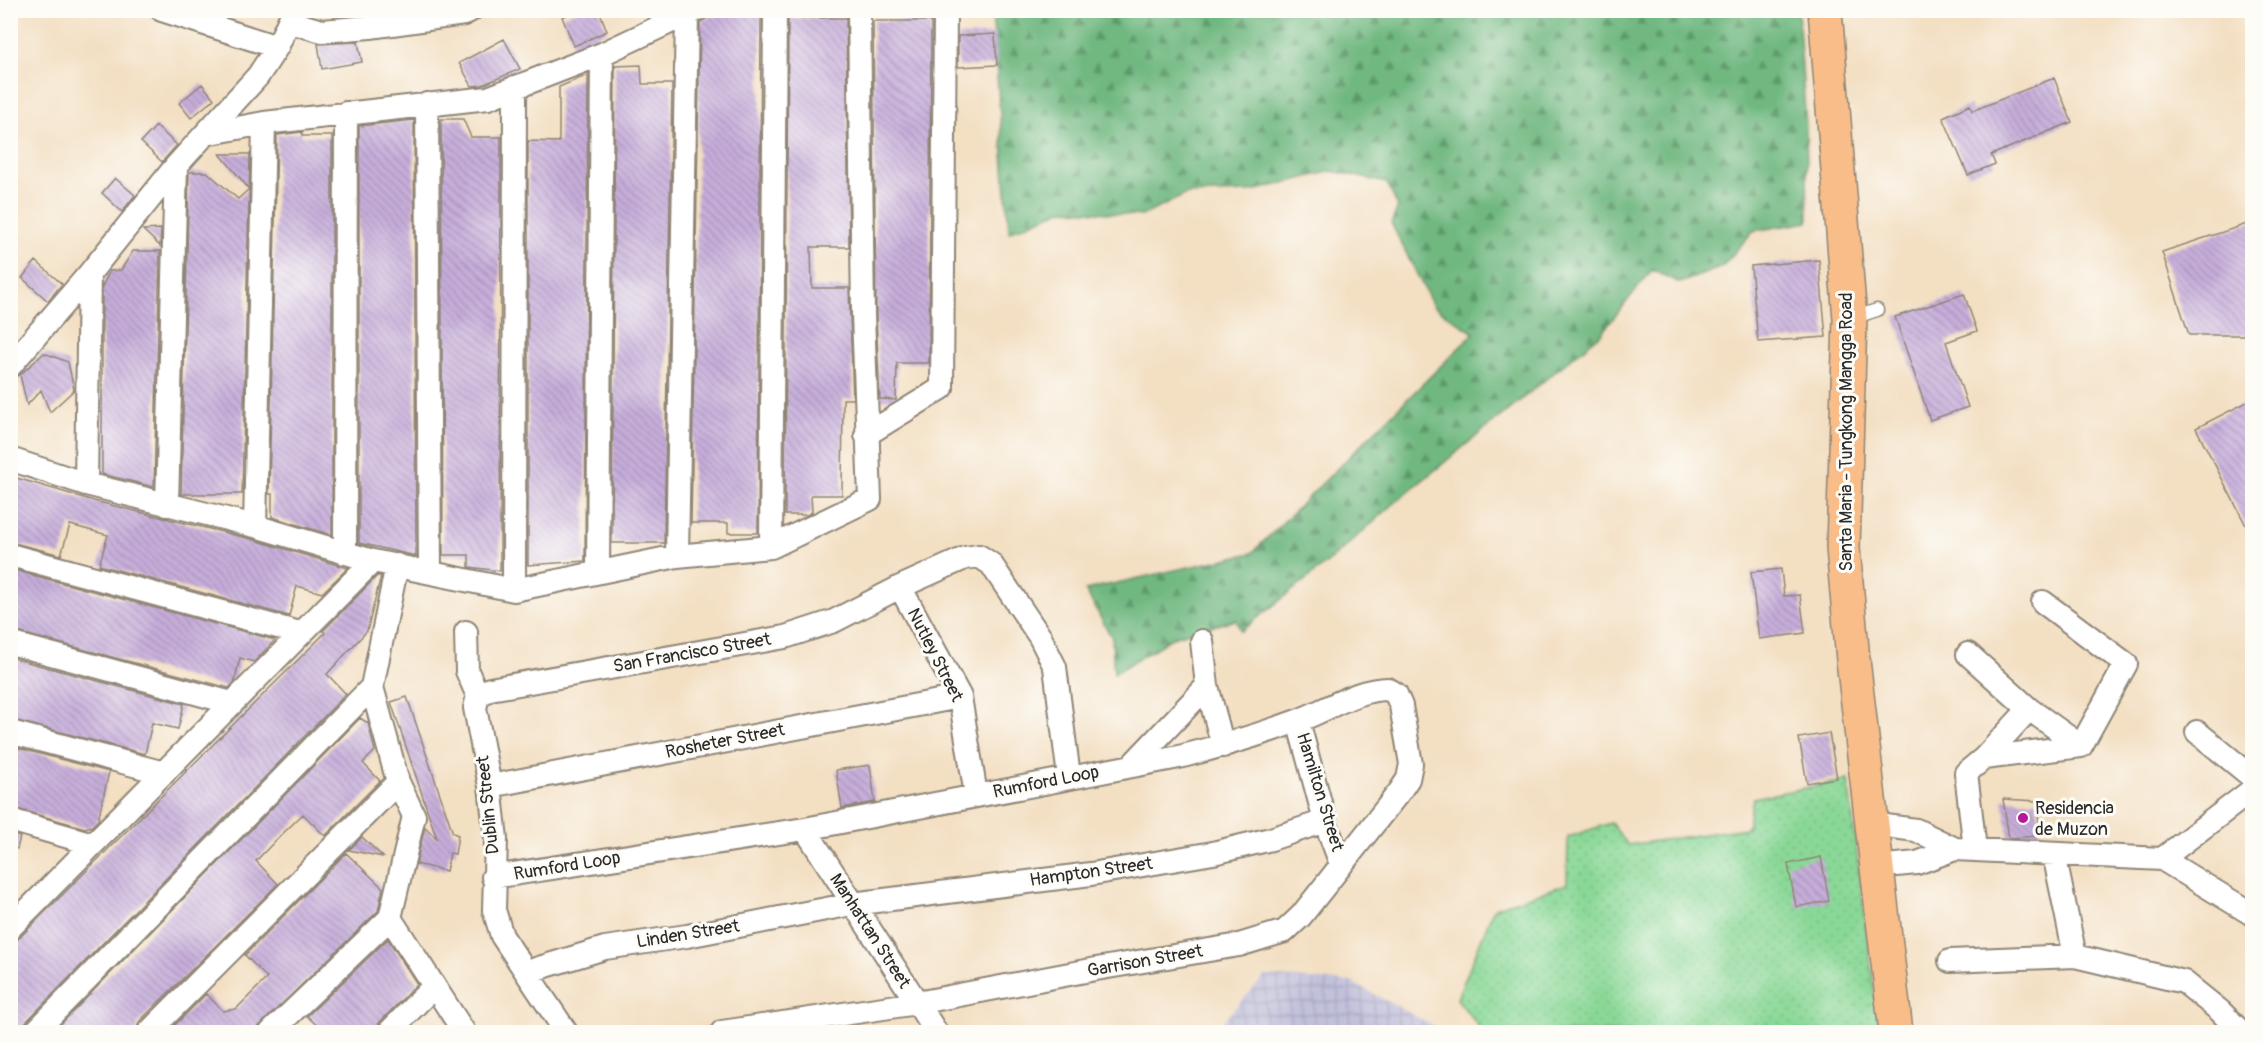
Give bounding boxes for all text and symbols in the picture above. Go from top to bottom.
street label: Santa Maria - Tungkong Mangga Road [1835,292,1858,572]
street label: Nutley Street [902,604,969,706]
street label: San Francisco Street [611,628,773,678]
street label: Rosheter Street [664,718,787,764]
street label: Hamilton Street [1291,730,1349,855]
street label: Dublin Street [471,754,505,855]
street label: Rumford Loop [991,760,1101,804]
place label: Residencia de Muzon [2035,797,2114,841]
marker: Residencia de Muzon [2016,811,2030,825]
street label: Rumford Loop [512,846,622,886]
street label: Hampton Street [1028,852,1155,892]
street label: Manhattan Street [824,869,916,993]
street label: Linden Street [635,914,742,953]
street label: Garrison Street [1085,939,1205,982]

